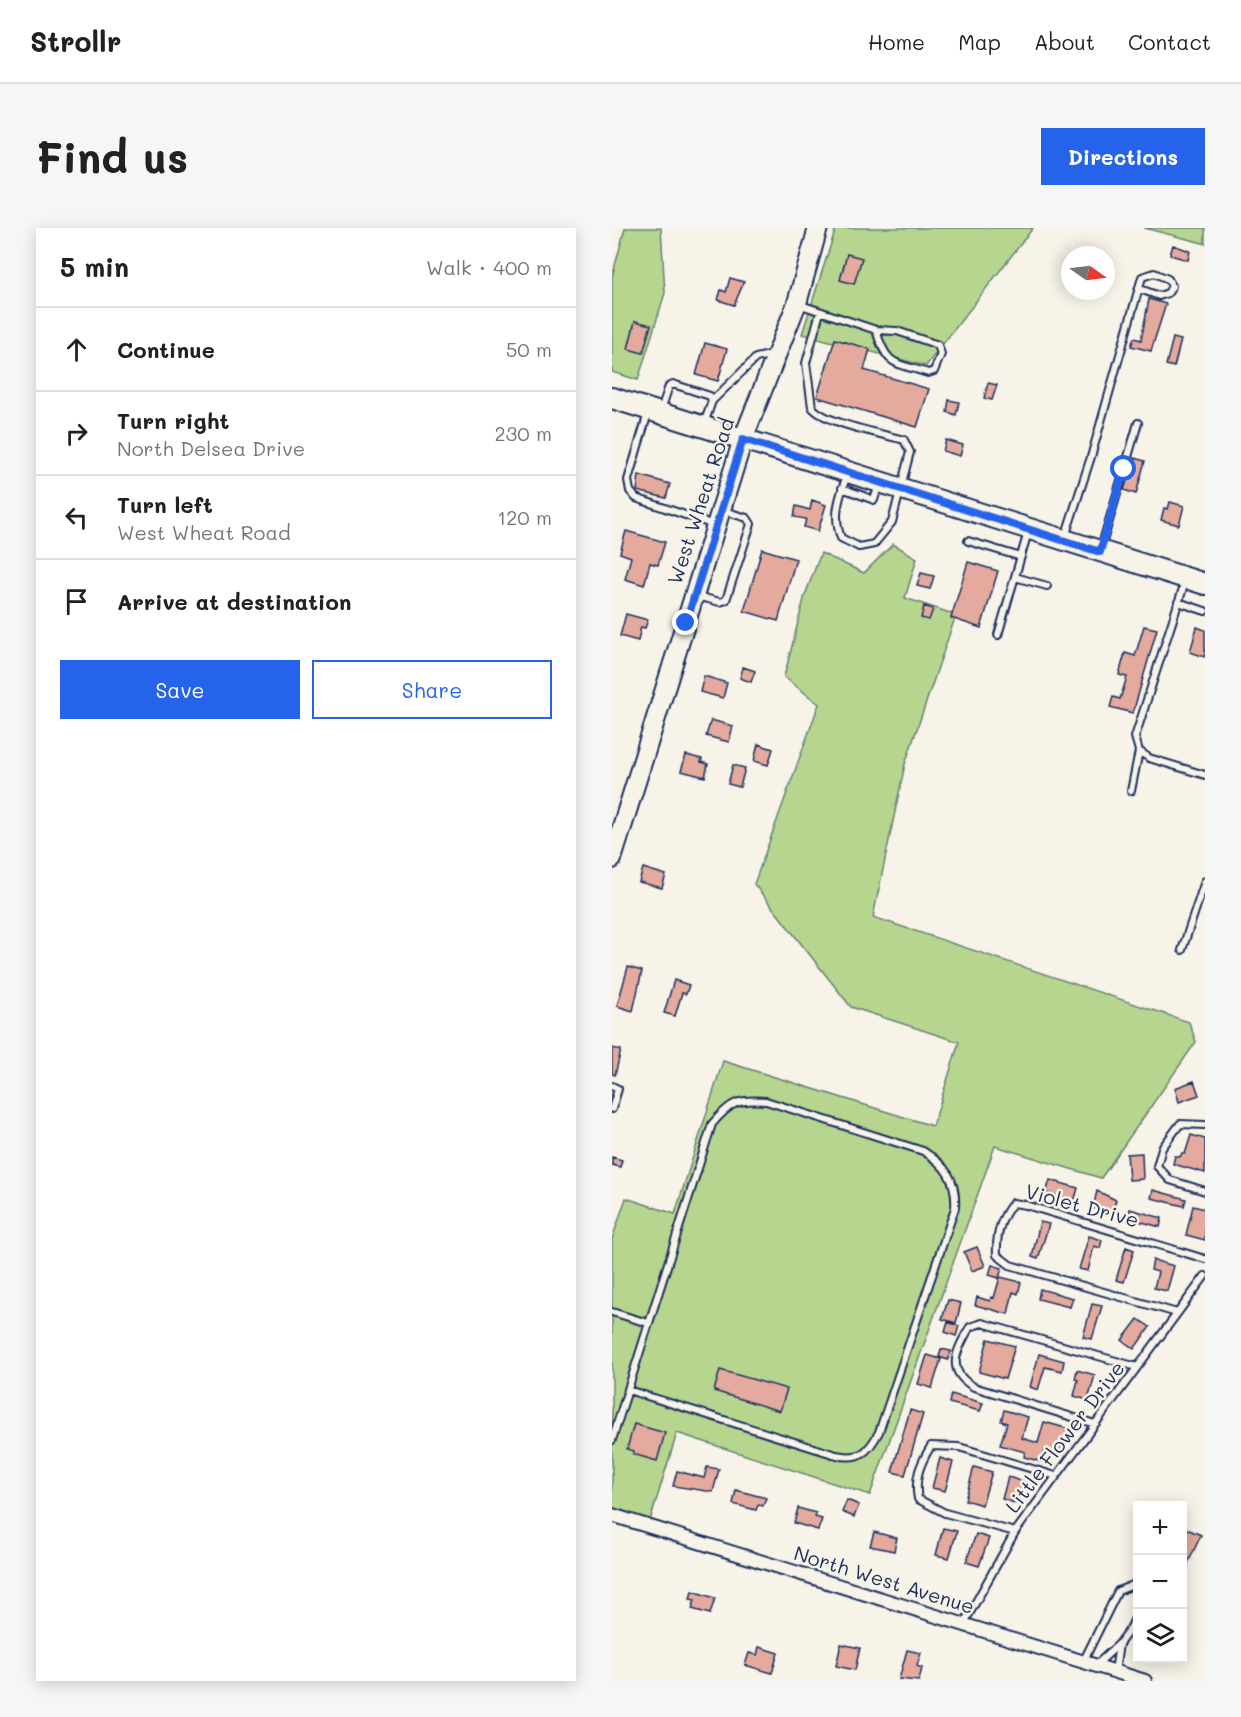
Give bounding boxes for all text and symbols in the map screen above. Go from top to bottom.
text: Strollr [30,23,121,59]
text: Home [868,28,925,55]
text: Map [958,28,1001,55]
text: About [1034,28,1095,55]
text: Contact [1128,28,1211,55]
button: Directions [1041,128,1205,185]
text: Find us [36,129,188,184]
north arrow [1061,246,1115,300]
text: 5 min [60,250,129,284]
text: Walk · 400 m [426,254,552,280]
icon: ahead [60,333,93,366]
text: Continue [117,335,215,364]
text: 50 m [506,336,552,362]
text: Turn right [117,406,229,435]
street label: West Wheat Road [661,414,739,587]
icon: right [60,417,93,450]
text: 230 m [494,420,552,446]
text: North Delsea Drive [117,435,305,461]
route start [1110,455,1136,481]
text: Turn left [117,490,213,519]
icon: left [60,501,93,534]
text: 120 m [497,504,552,530]
text: West Wheat Road [117,519,291,545]
icon: arrive [60,585,93,618]
text: Arrive at destination [117,587,352,616]
route end [672,609,698,635]
button: Save [60,660,300,719]
button: Share [312,660,552,719]
street label: Violet Drive [1023,1177,1142,1233]
street label: Little Flower Drive [999,1355,1130,1517]
map controls [1133,1501,1187,1663]
button: + [1133,1501,1187,1555]
street label: North West Avenue [791,1539,978,1619]
button: − [1133,1555,1187,1609]
button: layers [1133,1609,1187,1663]

